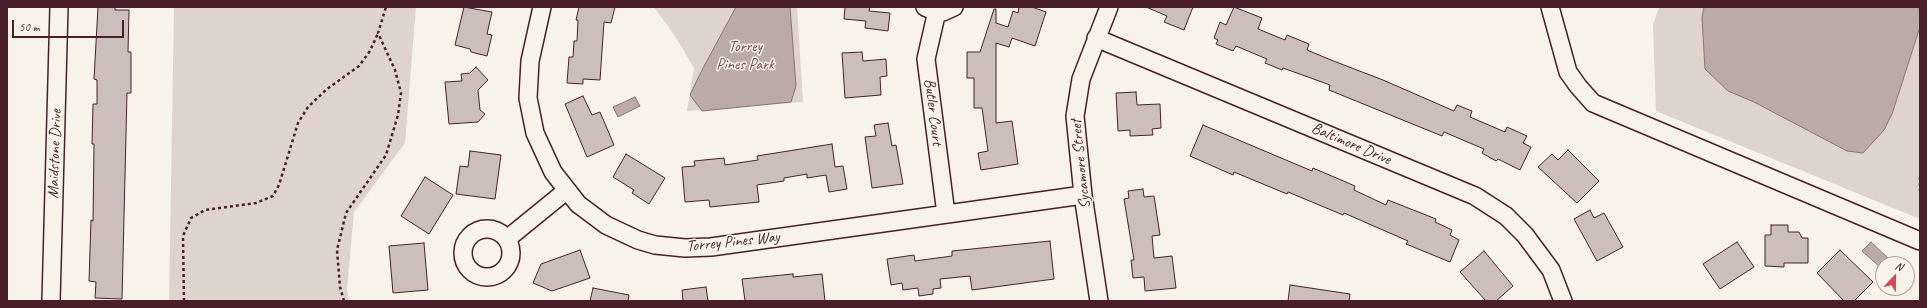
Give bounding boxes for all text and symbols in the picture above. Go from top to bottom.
scale bar [14,12,126,38]
text: 50 m [19,19,39,35]
park label: Torrey Pines Park [716,37,774,75]
street label: Butler Court [919,77,947,147]
street label: Maidstone Drive [44,109,66,199]
street label: Sycamore Street [1067,118,1095,210]
street label: Baltimore Drive [1308,119,1394,169]
street label: Torrey Pines Way [685,228,781,256]
north arrow [1875,256,1915,296]
text: N [1893,258,1905,274]

